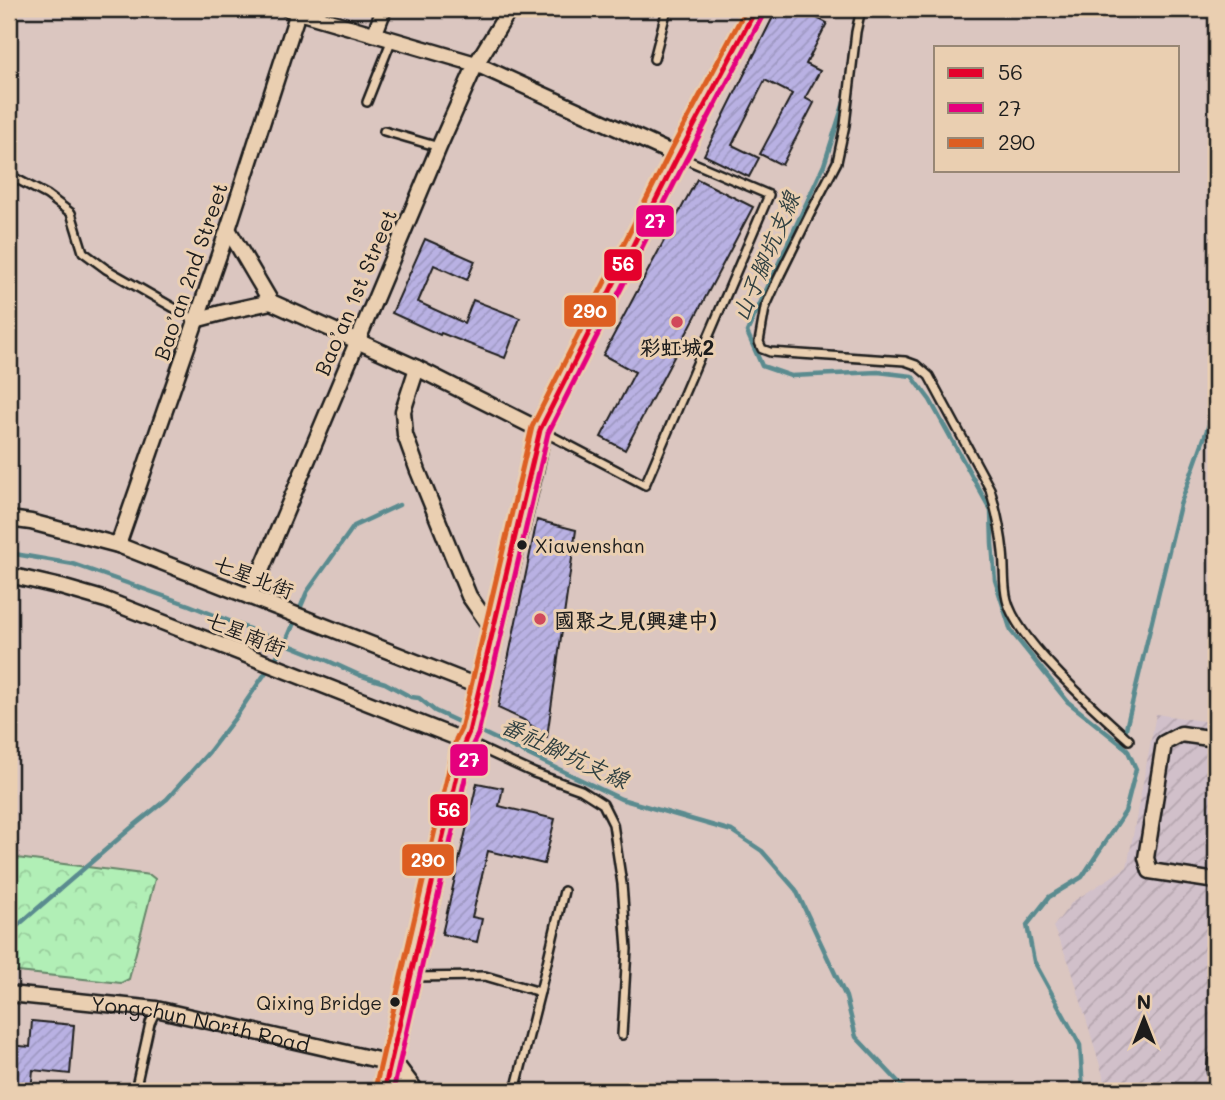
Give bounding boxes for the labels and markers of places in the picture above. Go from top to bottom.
marker: 彩虹城2 [669,314,685,330]
place label: 彩虹城2 [640,333,714,360]
place label: Xiawenshan [535,533,645,558]
marker: Xiawenshan [515,538,529,552]
place label: 國聚之見(興建中) [554,606,717,633]
marker: 國聚之見(興建中) [532,611,548,627]
place label: Qixing Bridge [256,990,382,1015]
marker: Qixing Bridge [388,995,402,1009]

